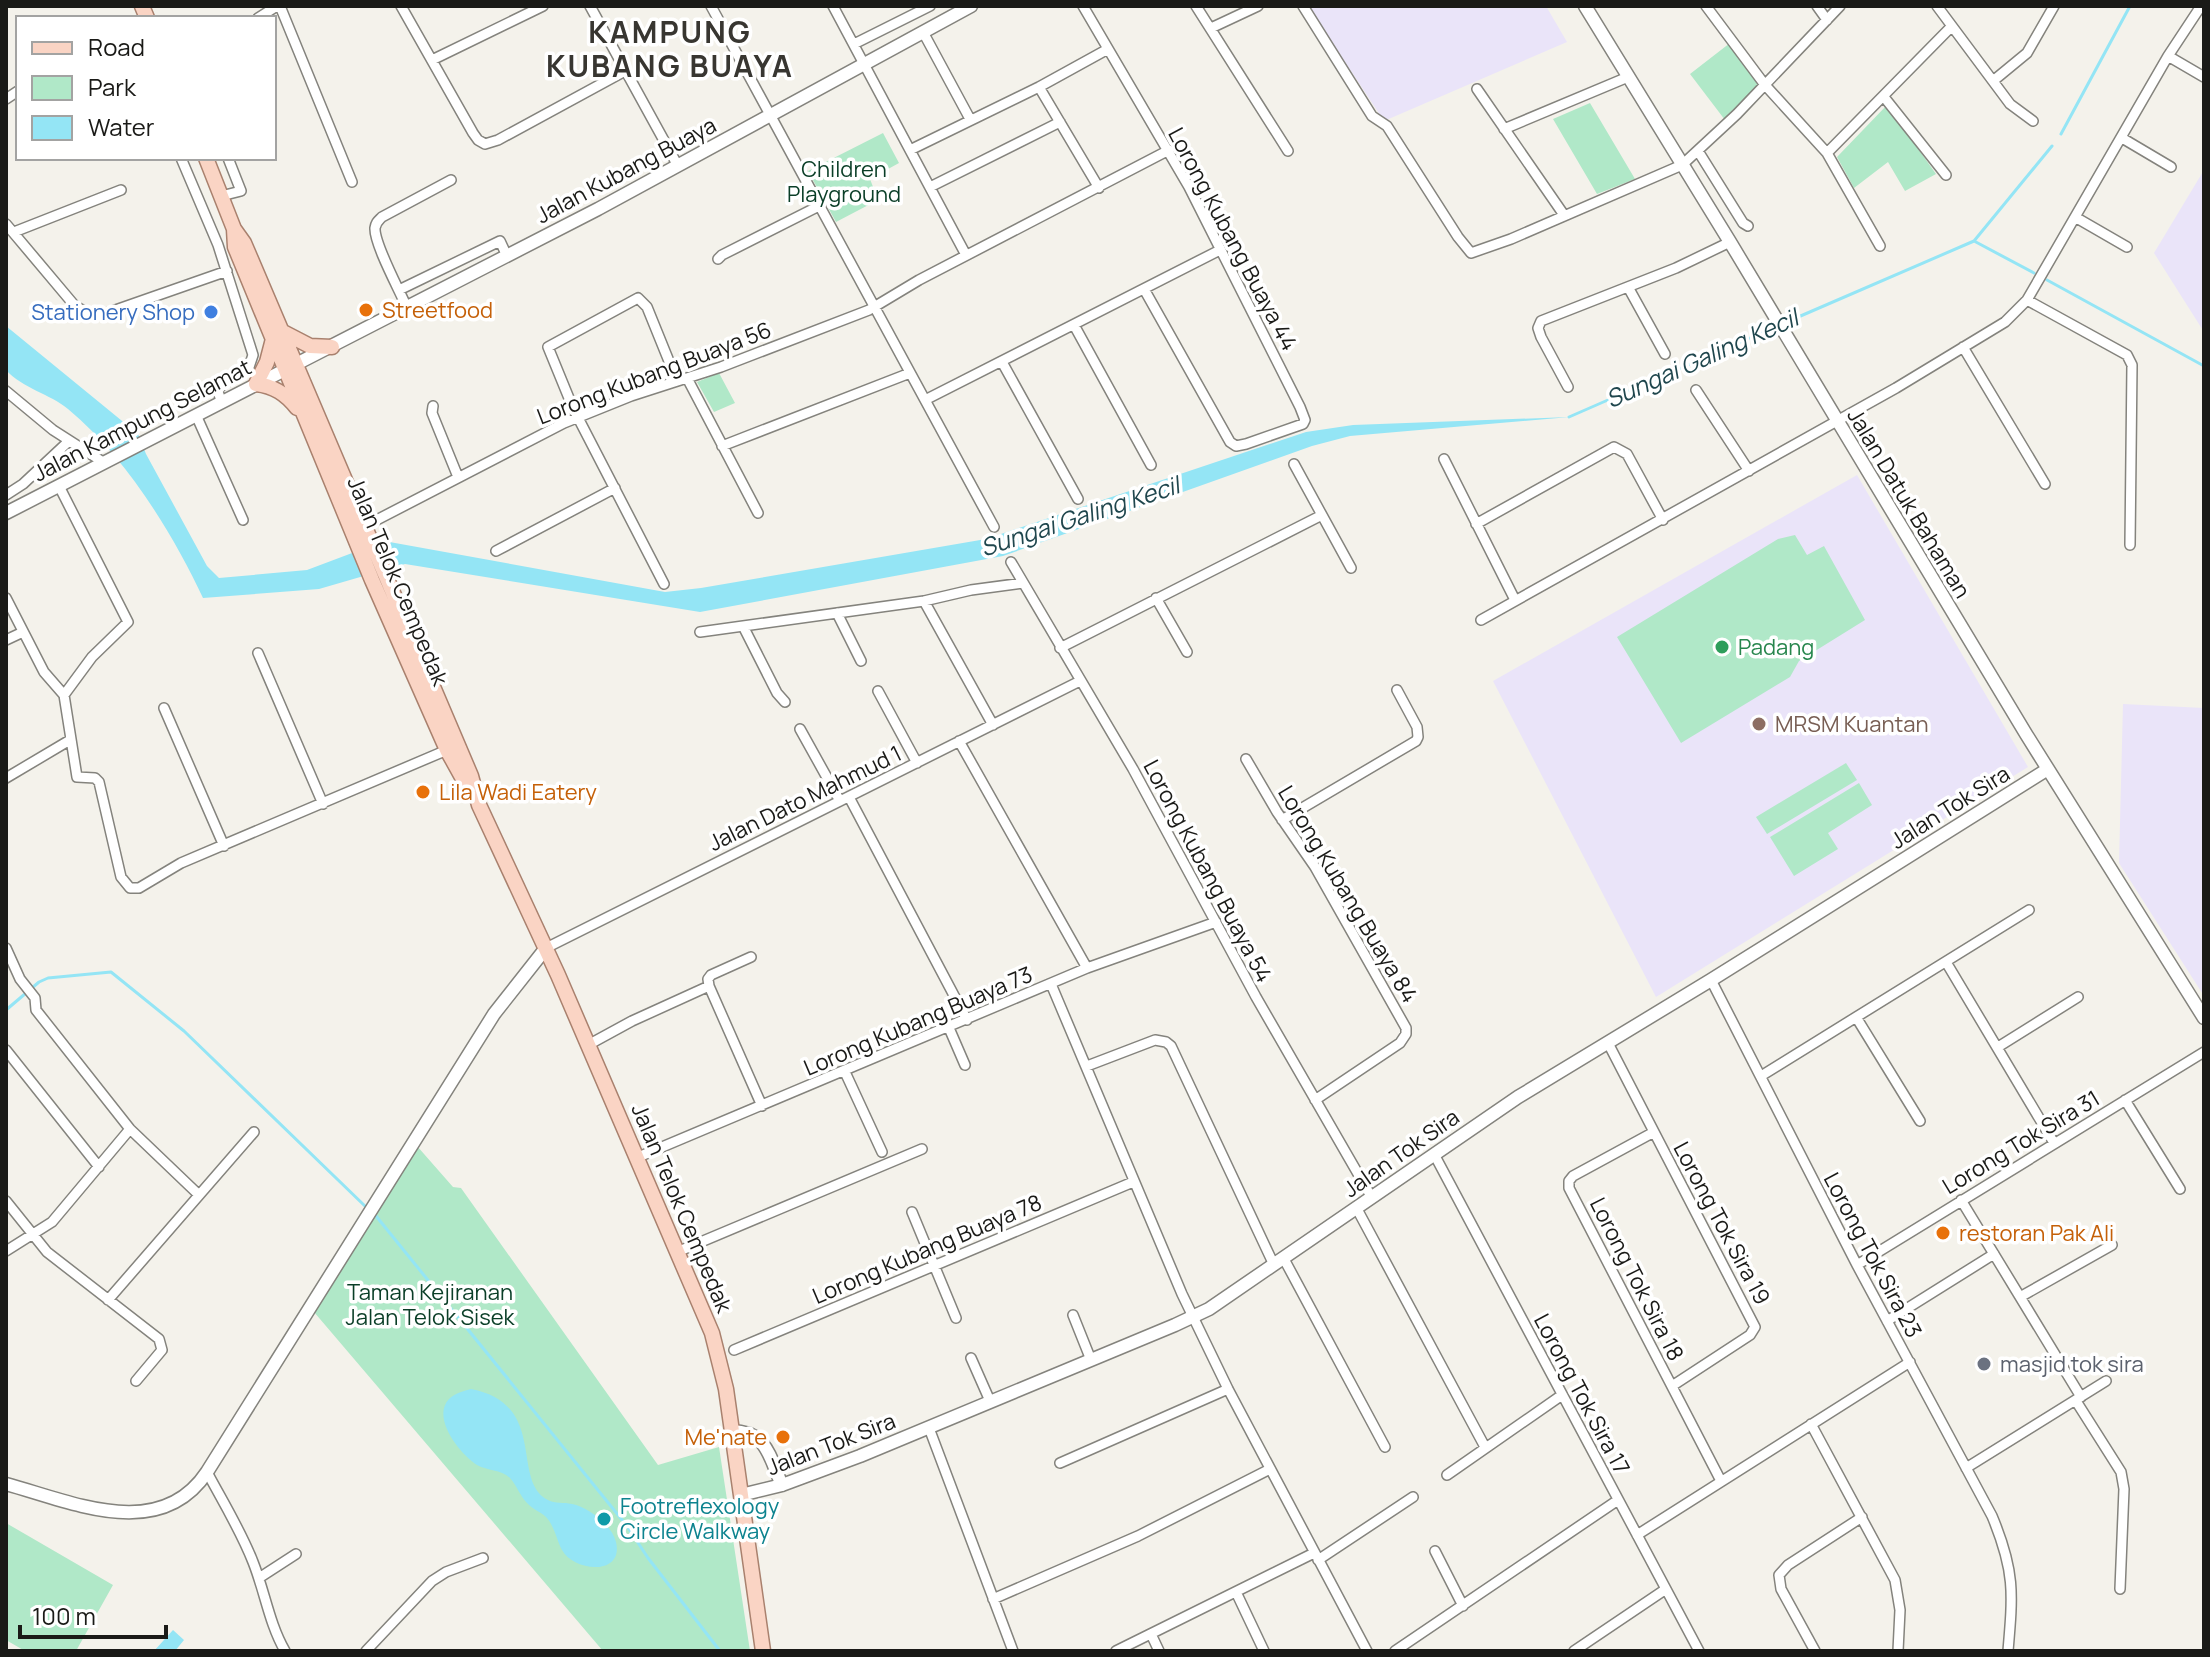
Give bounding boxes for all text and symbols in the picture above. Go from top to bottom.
district label: KAMPUNG KUBANG BUAYA [546,11,794,86]
legend [16,16,276,160]
text: Road [88,30,145,63]
text: Park [88,70,137,103]
text: Water [88,110,155,143]
street label: Jalan Kubang Buaya [531,110,721,230]
street label: Lorong Kubang Buaya 44 [1161,122,1305,356]
park label: Children Playground [787,154,901,209]
place label: Streetfood [382,295,493,325]
place label: Stationery Shop [31,297,195,327]
water label: Sungai Galing Kecil [1600,299,1806,415]
marker: Streetfood [357,301,375,319]
marker: Stationery Shop [202,303,220,321]
street label: Lorong Kubang Buaya 56 [532,314,776,432]
street label: Jalan Kampung Selamat [28,352,256,488]
street label: Jalan Datuk Bahaman [1840,403,1978,603]
water label: Sungai Galing Kecil [976,467,1186,563]
street label: Jalan Telok Cempedak [340,472,456,691]
place label: Padang [1738,632,1814,662]
marker: Padang [1713,638,1731,656]
place label: MRSM Kuantan [1775,709,1929,739]
marker: MRSM Kuantan [1750,715,1768,733]
street label: Jalan Dato Mahmud 1 [703,738,907,858]
street label: Lorong Kubang Buaya 54 [1137,754,1279,988]
street label: Jalan Tok Sira [1885,758,2015,856]
place label: Lila Wadi Eatery [439,777,597,807]
street label: Lorong Kubang Buaya 84 [1271,780,1425,1008]
marker: Lila Wadi Eatery [414,783,432,801]
street label: Lorong Kubang Buaya 73 [799,959,1037,1083]
street label: Lorong Tok Sira 31 [1937,1083,2105,1201]
street label: Jalan Telok Cempedak [624,1099,740,1318]
street label: Jalan Tok Sira [1337,1102,1465,1204]
street label: Lorong Tok Sira 19 [1666,1136,1778,1310]
street label: Lorong Tok Sira 23 [1817,1167,1929,1343]
street label: Lorong Kubang Buaya 78 [808,1187,1046,1311]
street label: Lorong Tok Sira 18 [1583,1192,1691,1366]
place label: restoran Pak Ali [1959,1218,2114,1248]
marker: restoran Pak Ali [1934,1224,1952,1242]
park label: Taman Kejiranan Jalan Telok Sisek [346,1277,516,1332]
street label: Lorong Tok Sira 17 [1527,1309,1637,1479]
place label: masjid tok sira [2000,1349,2144,1379]
marker: masjid tok sira [1975,1355,1993,1373]
street label: Jalan Tok Sira [762,1406,900,1482]
place label: Me'nate [684,1422,767,1452]
marker: Me'nate [774,1428,792,1446]
place label: Footreflexology Circle Walkway [620,1491,780,1546]
marker: Footreflexology Circle Walkway [595,1510,613,1528]
scale bar [20,1589,166,1639]
text: 100 m [32,1599,96,1632]

